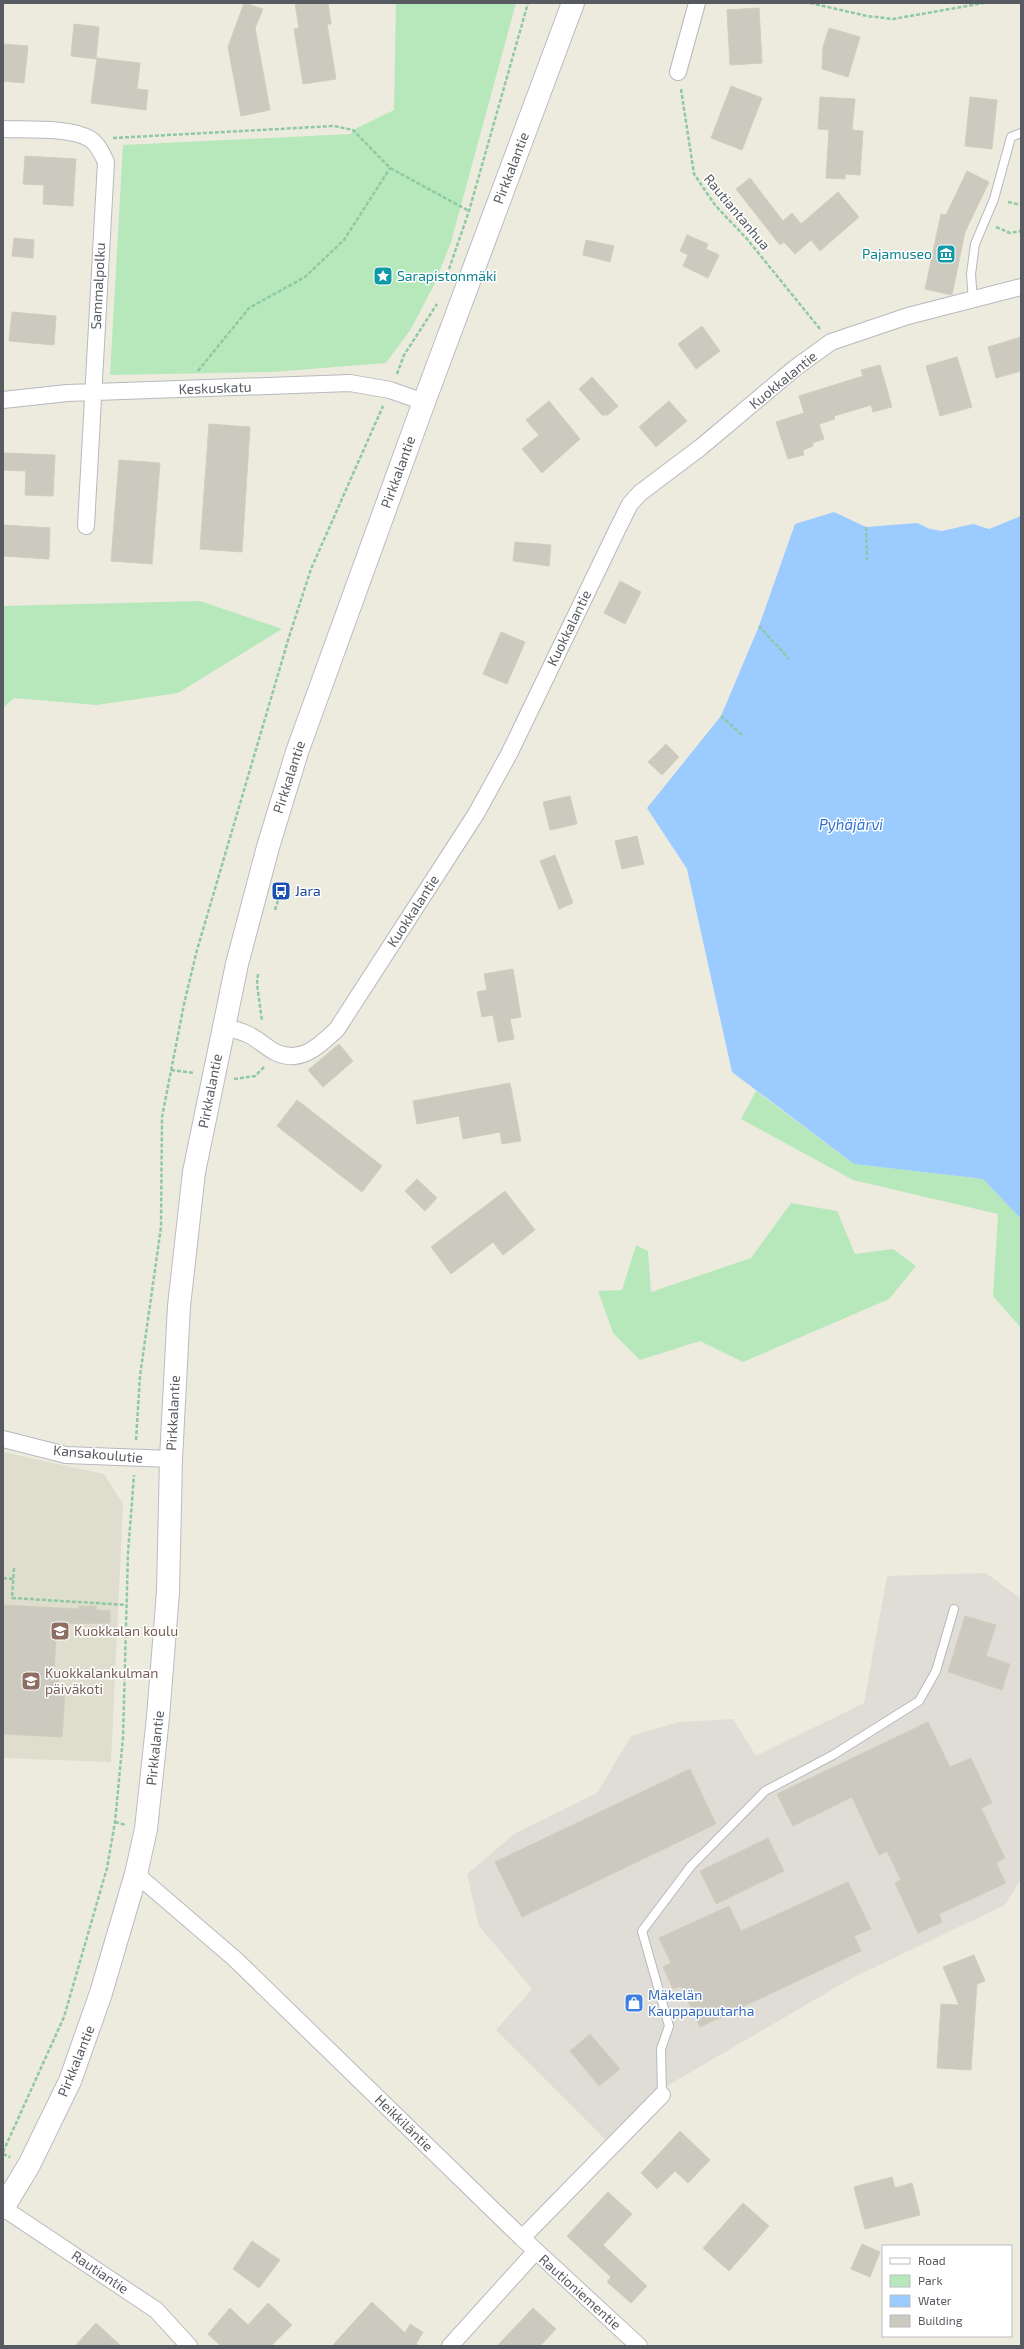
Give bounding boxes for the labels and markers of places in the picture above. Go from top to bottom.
museum icon: Pajamuseo [935,243,957,265]
place label: Pajamuseo [862,245,932,262]
place icon: Sarapistonmäki [372,265,394,287]
place label: Sarapistonmäki [397,267,497,284]
bus stop icon: Jara [270,880,292,902]
place label: Jara [295,882,321,899]
school or university icon: Kuokkalan koulu [49,1620,71,1642]
place label: Kuokkalan koulu [74,1622,178,1639]
place label: Kuokkalankulman päiväkoti [45,1664,158,1697]
school or university icon: Kuokkalankulman päiväkoti [20,1670,42,1692]
place label: Mäkelän Kauppapuutarha [648,1986,754,2019]
shop icon: Mäkelän Kauppapuutarha [623,1992,645,2014]

